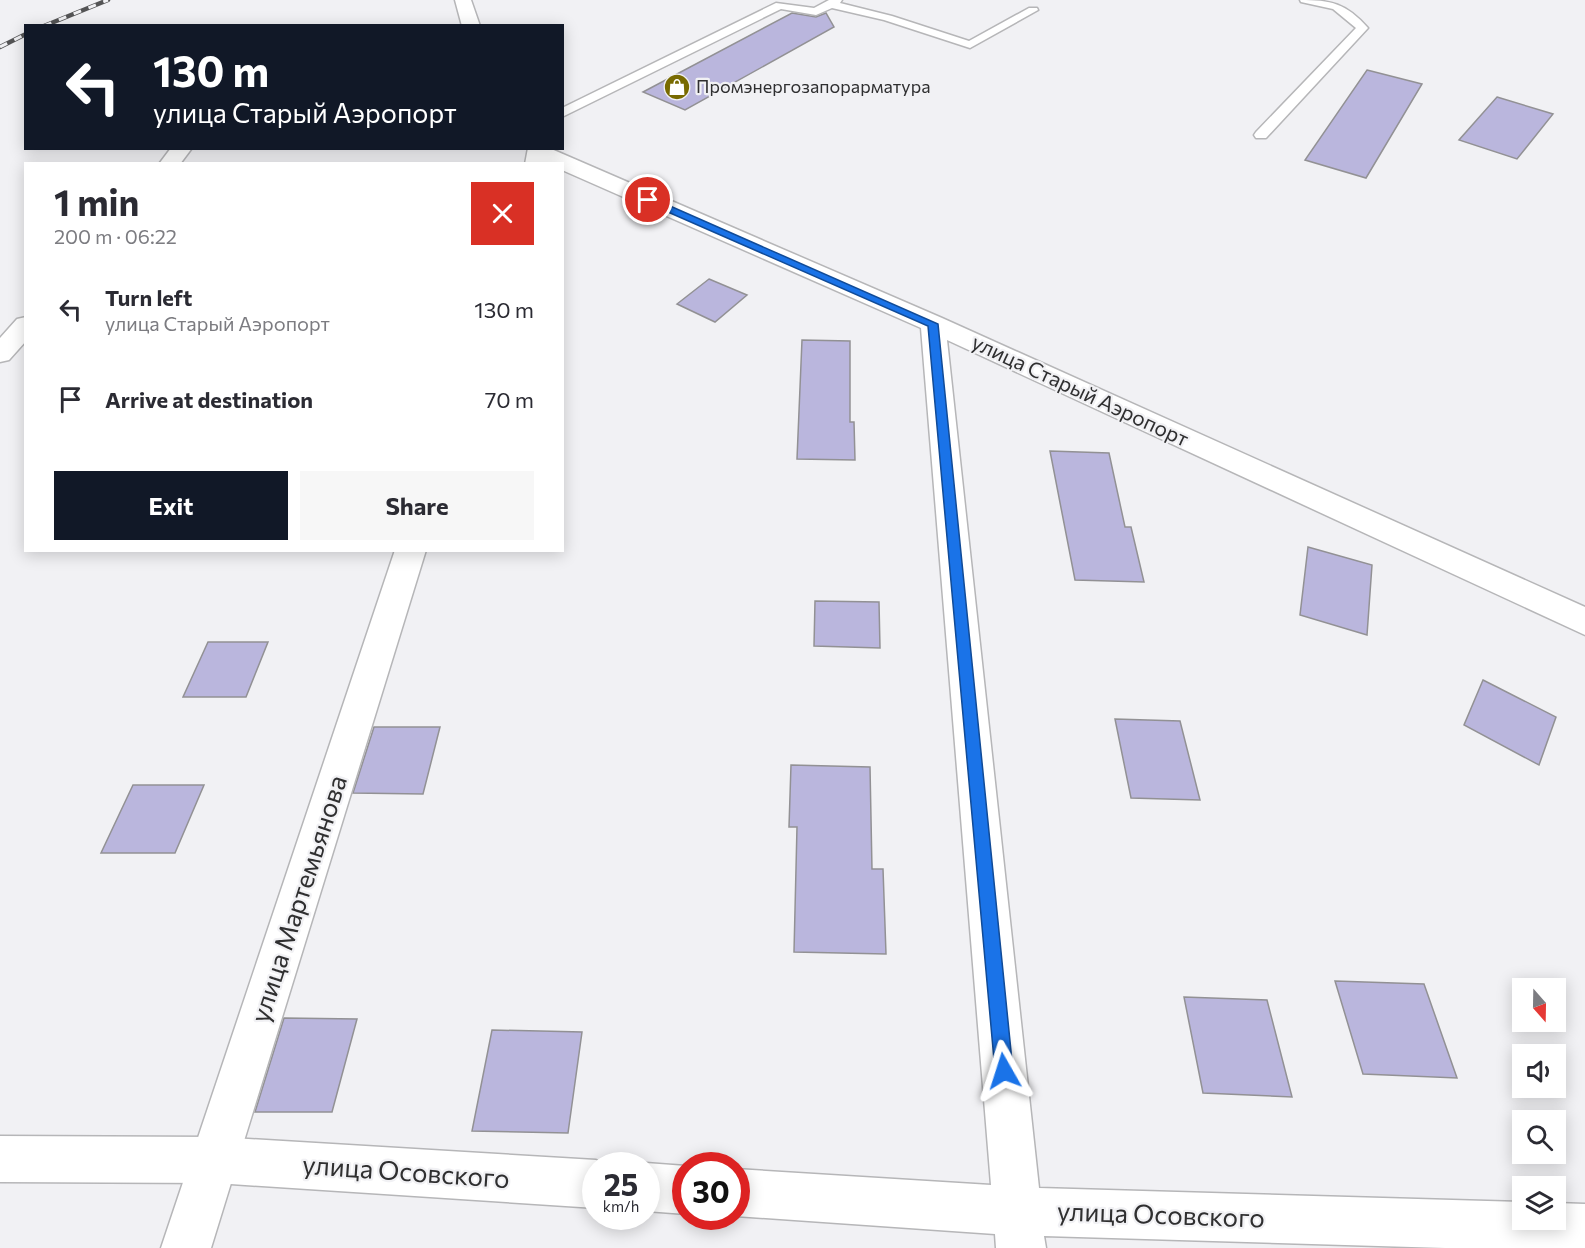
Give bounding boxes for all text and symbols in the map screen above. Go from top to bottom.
text: 130 m [153,44,269,96]
icon: left [54,48,132,126]
shop icon: Промэнергозапорарматура [662,72,692,102]
place label: Промэнергозапорарматура [696,75,931,97]
text: улица Старый Аэропорт [153,96,457,129]
pin [622,174,673,225]
text: 1 min [54,179,139,223]
button: close [471,182,534,245]
icon: arrive [631,183,664,216]
text: 200 m · 06:22 [54,224,177,248]
text: Turn left [105,284,192,311]
icon: left [54,293,87,326]
text: 130 m [474,296,534,323]
text: улица Старый Аэропорт [105,311,330,335]
street label: улица Старый Аэропорт [968,328,1193,451]
icon: arrive [54,383,87,416]
text: Arrive at destination [105,386,313,413]
text: 70 m [485,386,534,413]
button: Exit [54,471,288,540]
button: Share [300,471,534,540]
street label: улица Мартемьянова [243,771,352,1026]
north arrow [1512,978,1566,1032]
map controls [1512,978,1566,1230]
position arrow [972,1039,1036,1103]
button: sound [1512,1044,1566,1098]
button: search [1512,1110,1566,1164]
street label: улица Осовского [301,1148,511,1193]
speed limit sign: 30 [672,1152,750,1230]
text: 25 [604,1165,638,1202]
button: layers [1512,1176,1566,1230]
street label: улица Осовского [1057,1194,1266,1233]
text: km/h [603,1197,639,1215]

